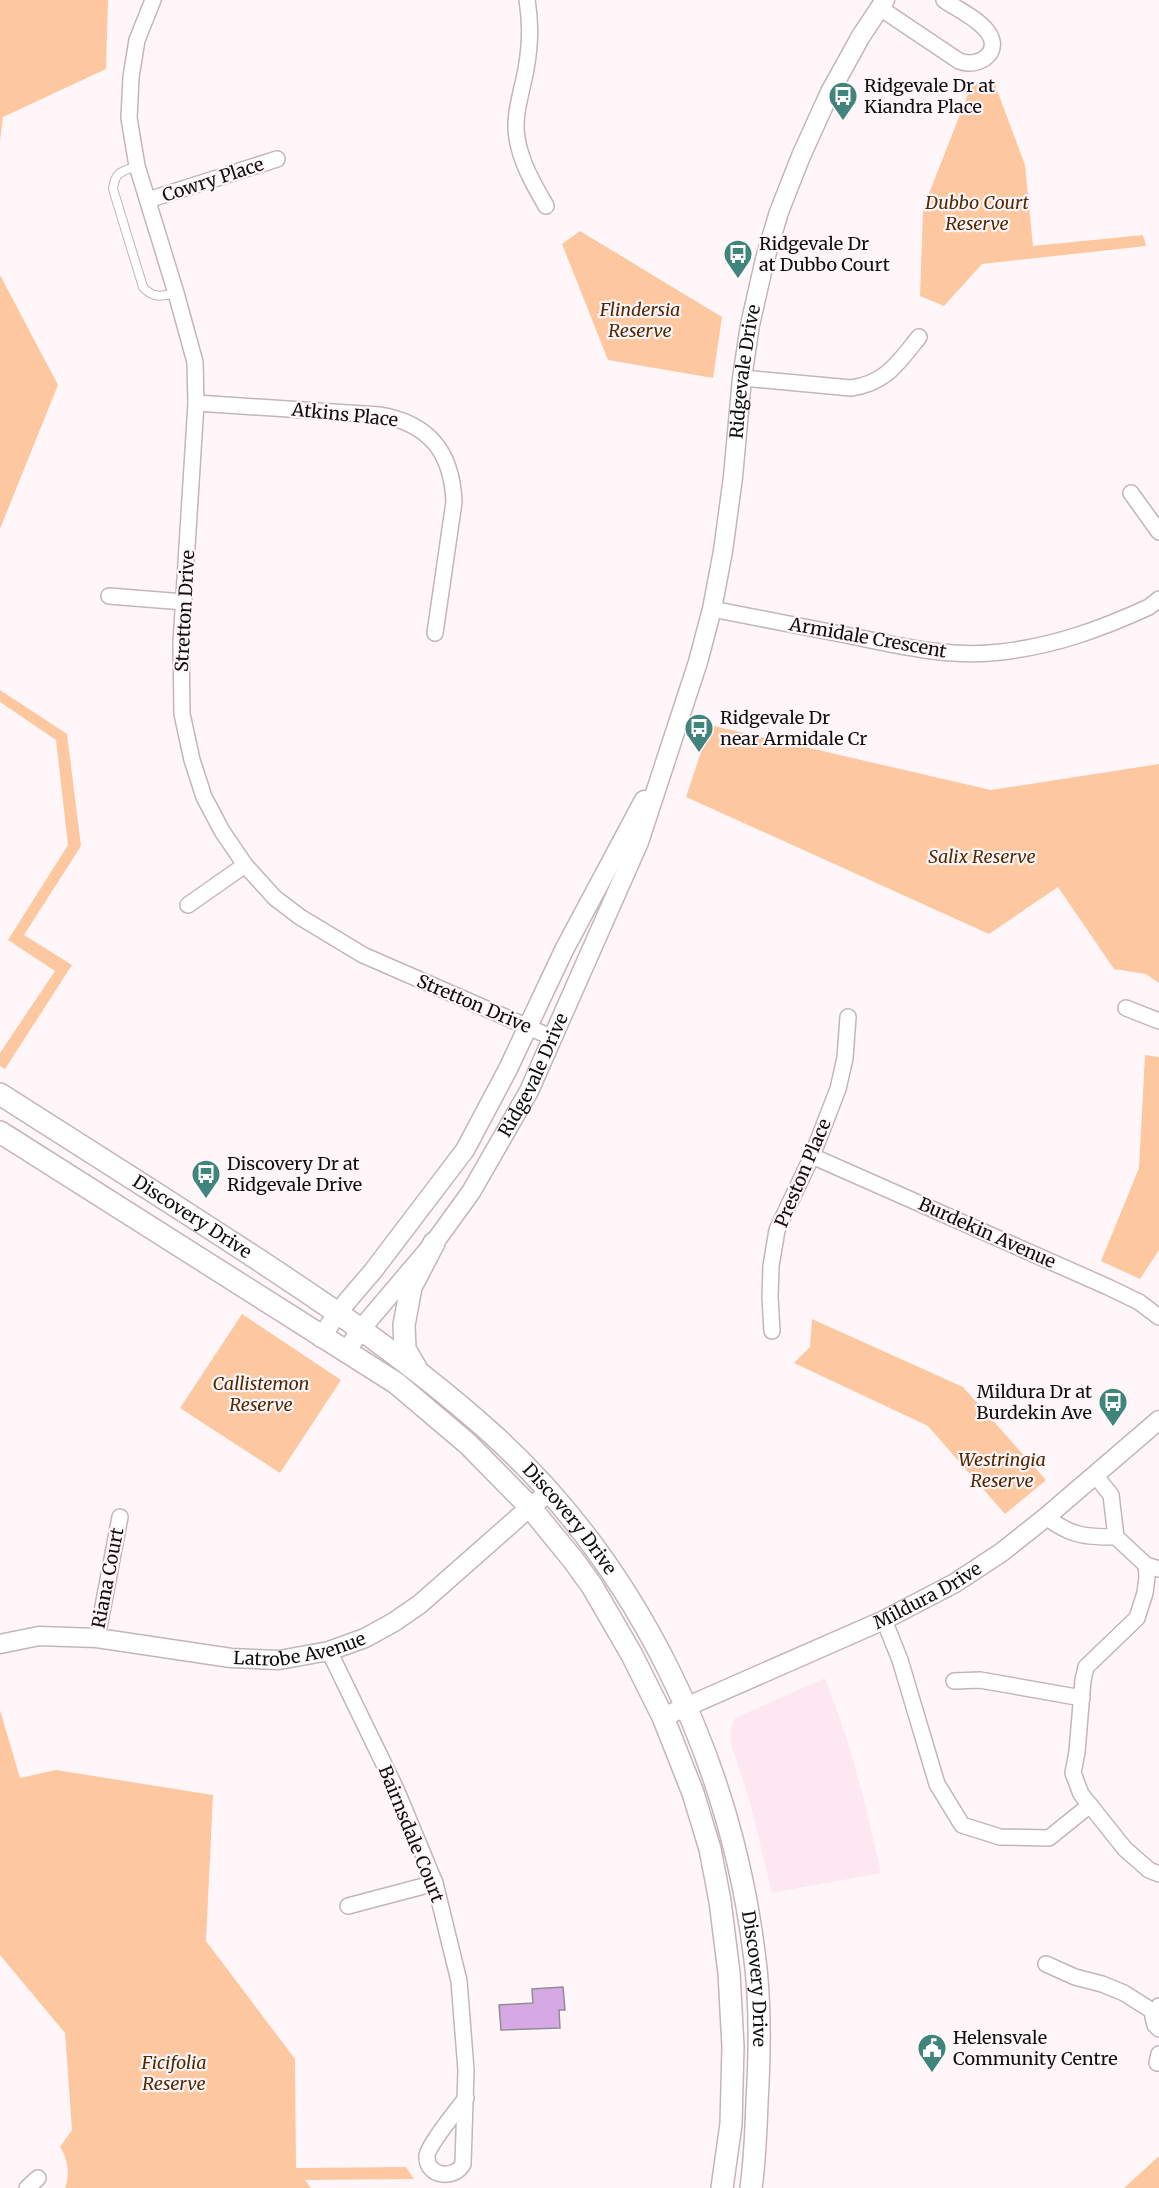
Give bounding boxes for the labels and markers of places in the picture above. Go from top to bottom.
place label: Ridgevale Dr at Kiandra Place [864,74,995,118]
bus stop icon: Ridgevale Dr at Kiandra Place [827,80,859,122]
place label: Ridgevale Dr at Dubbo Court [759,232,890,276]
bus stop icon: Ridgevale Dr at Dubbo Court [722,238,754,280]
place label: Ridgevale Dr near Armidale Cr [720,706,867,750]
bus stop icon: Ridgevale Dr near Armidale Cr [683,712,715,754]
place label: Discovery Dr at Ridgevale Drive [227,1152,362,1196]
bus stop icon: Discovery Dr at Ridgevale Drive [190,1158,222,1200]
place label: Mildura Dr at Burdekin Ave [976,1380,1092,1424]
bus stop icon: Mildura Dr at Burdekin Ave [1097,1386,1129,1428]
place label: Helensvale Community Centre [953,2026,1118,2070]
public building icon: Helensvale Community Centre [916,2032,948,2074]

